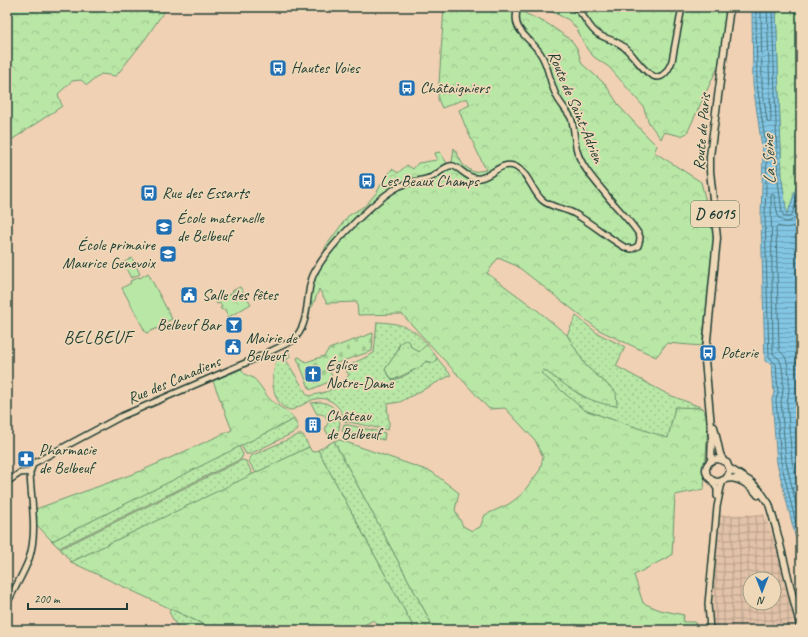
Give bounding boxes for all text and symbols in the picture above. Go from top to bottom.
street label: Route de Saint-Adrien [543,48,609,167]
bus stop icon: Hautes Voies [268,58,288,78]
place label: Hautes Voies [291,58,361,78]
bus stop icon: Châtaigniers [397,78,417,98]
place label: Châtaigniers [420,78,491,98]
street label: Route de Paris [689,91,715,171]
water label: La Seine [758,133,780,185]
bus stop icon: Les Beaux Champs [357,171,377,191]
place label: Les Beaux Champs [380,171,480,191]
bus stop icon: Rue des Essarts [139,183,159,203]
place label: Rue des Essarts [162,183,250,203]
road number: D 6015 [691,201,739,227]
place label: École maternelle de Belbeuf [177,208,265,246]
school or university icon: École maternelle de Belbeuf [154,217,174,237]
place label: École primaire Maurice Genevoix [62,235,157,273]
school or university icon: École primaire Maurice Genevoix [158,244,178,264]
public building icon: Salle des fêtes [179,285,199,305]
place label: Salle des fêtes [202,285,279,305]
place label: Belbeuf Bar [157,315,223,335]
bar icon: Belbeuf Bar [224,315,244,335]
district label: BELBEUF [63,326,135,348]
place label: Mairie de Belbeuf [246,328,299,366]
public building icon: Mairie de Belbeuf [223,337,243,357]
bus stop icon: Poterie [698,343,718,363]
place label: Poterie [721,343,760,363]
street label: Rue des Canadiens [124,351,225,409]
place label: Église Notre-Dame [326,355,395,393]
church icon: Église Notre-Dame [303,364,323,384]
place label: Château de Belbeuf [326,406,384,444]
building icon: Château de Belbeuf [303,415,323,435]
place label: Pharmacie de Belbeuf [39,440,98,478]
pharmacy icon: Pharmacie de Belbeuf [16,449,36,469]
north arrow [742,571,782,611]
scale bar [28,585,127,611]
text: 200 m [34,591,61,607]
text: N [756,594,765,608]

